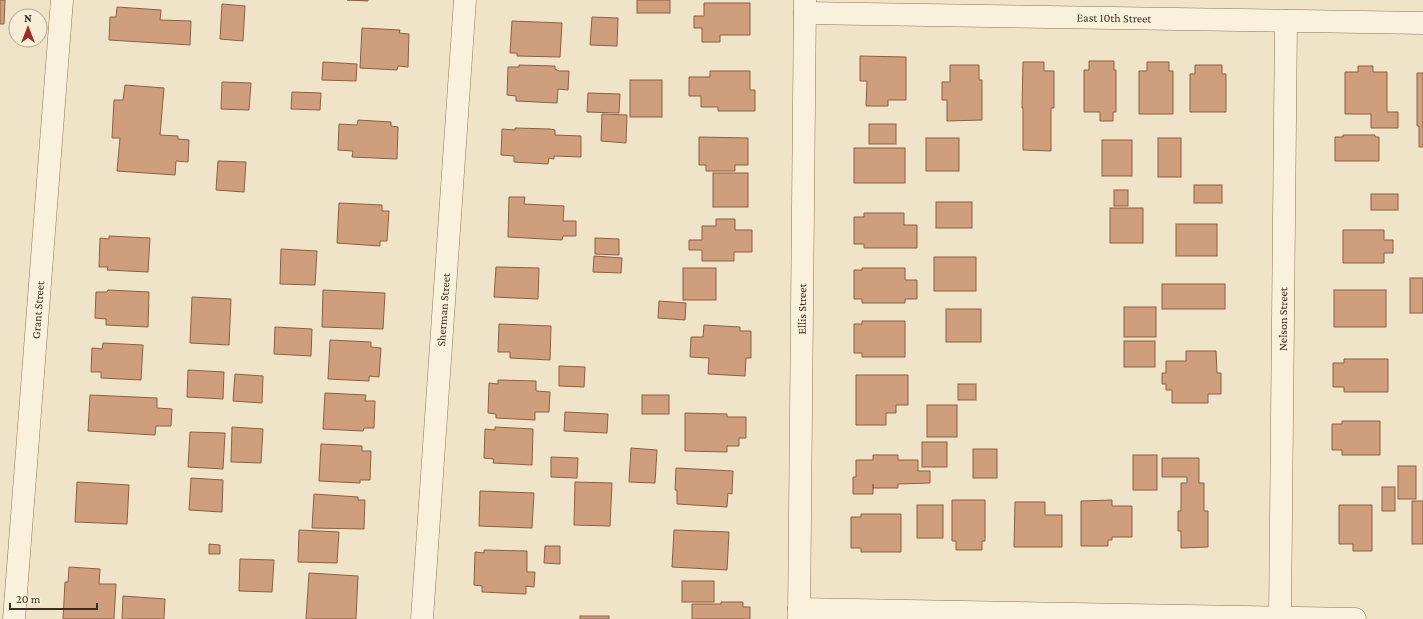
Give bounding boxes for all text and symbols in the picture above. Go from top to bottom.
north arrow [8,8,48,48]
street label: East 10th Street [1077,10,1152,26]
text: N [24,12,32,24]
street label: Sherman Street [434,271,453,347]
street label: Grant Street [29,279,47,339]
street label: Ellis Street [795,282,809,335]
street label: Nelson Street [1276,286,1290,351]
scale bar [10,585,97,611]
text: 20 m [16,592,41,606]

